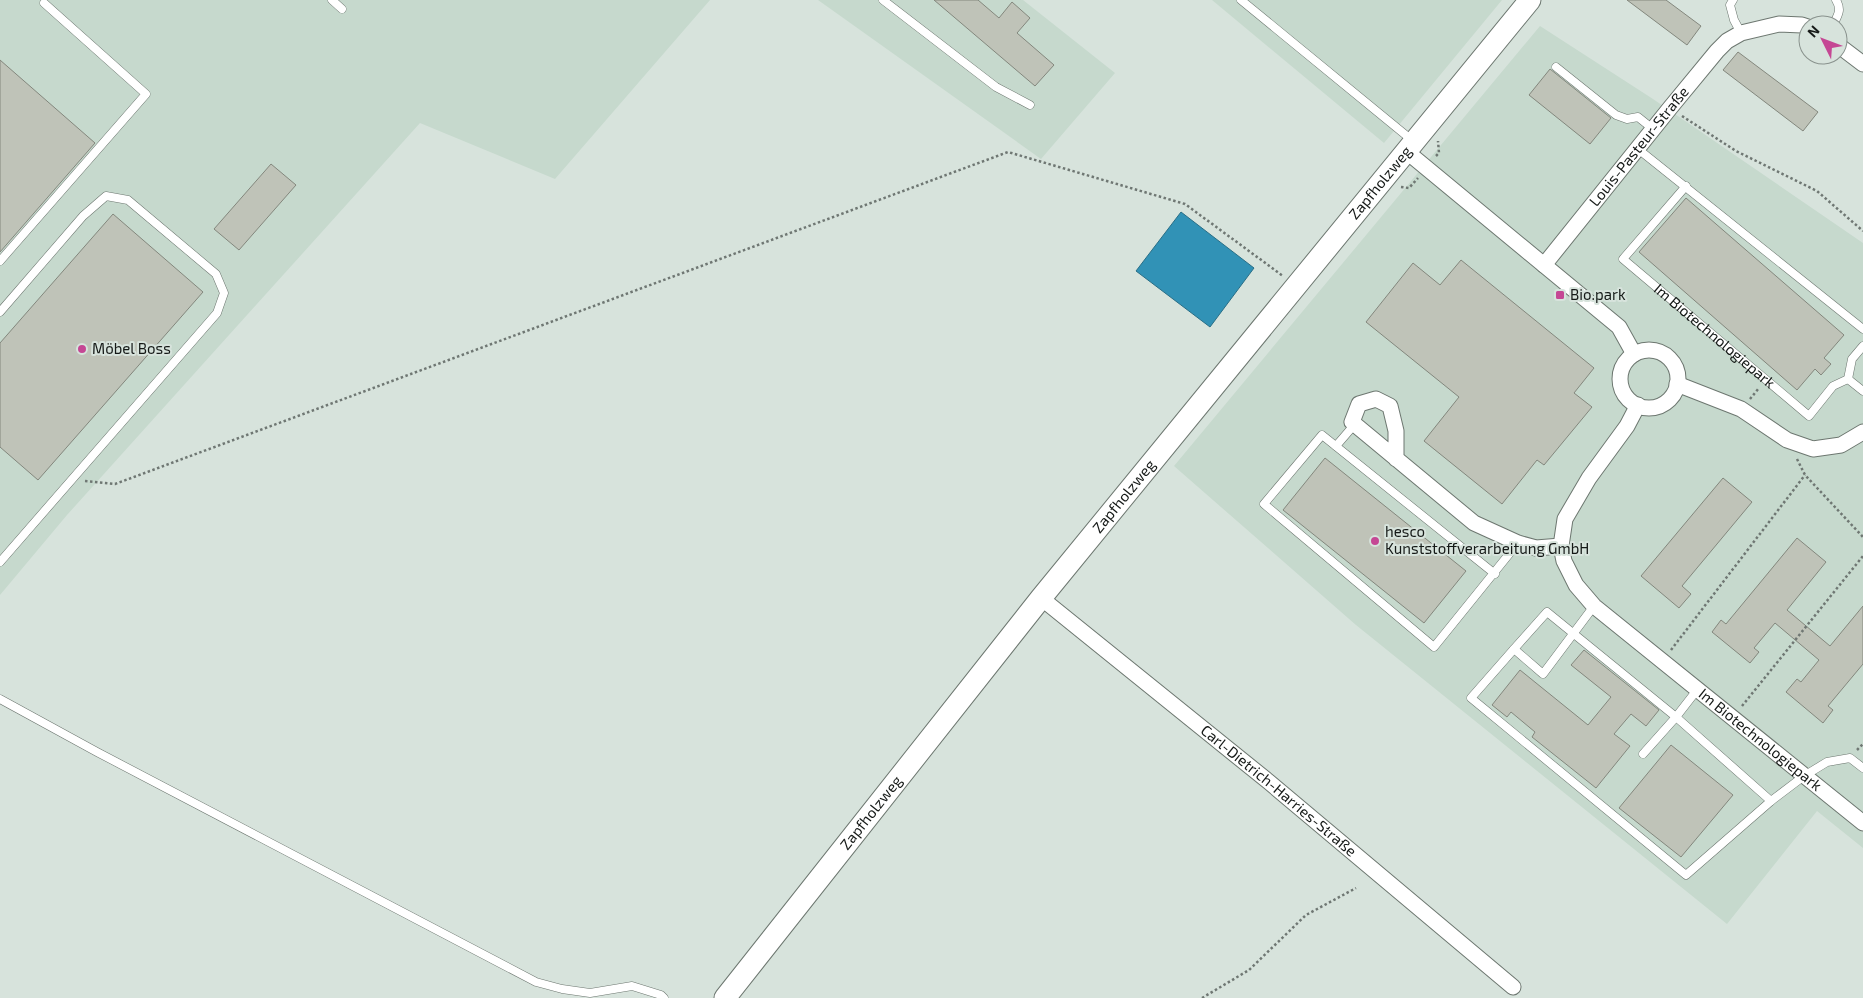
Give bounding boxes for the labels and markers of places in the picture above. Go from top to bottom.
place label: Bio.park [1570,285,1626,303]
marker: Bio.park [1554,289,1566,301]
place label: Möbel Boss [92,339,171,357]
marker: Möbel Boss [76,343,88,355]
place label: hesco Kunststoffverarbeitung GmbH [1385,522,1589,557]
marker: hesco Kunststoffverarbeitung GmbH [1369,535,1381,547]

